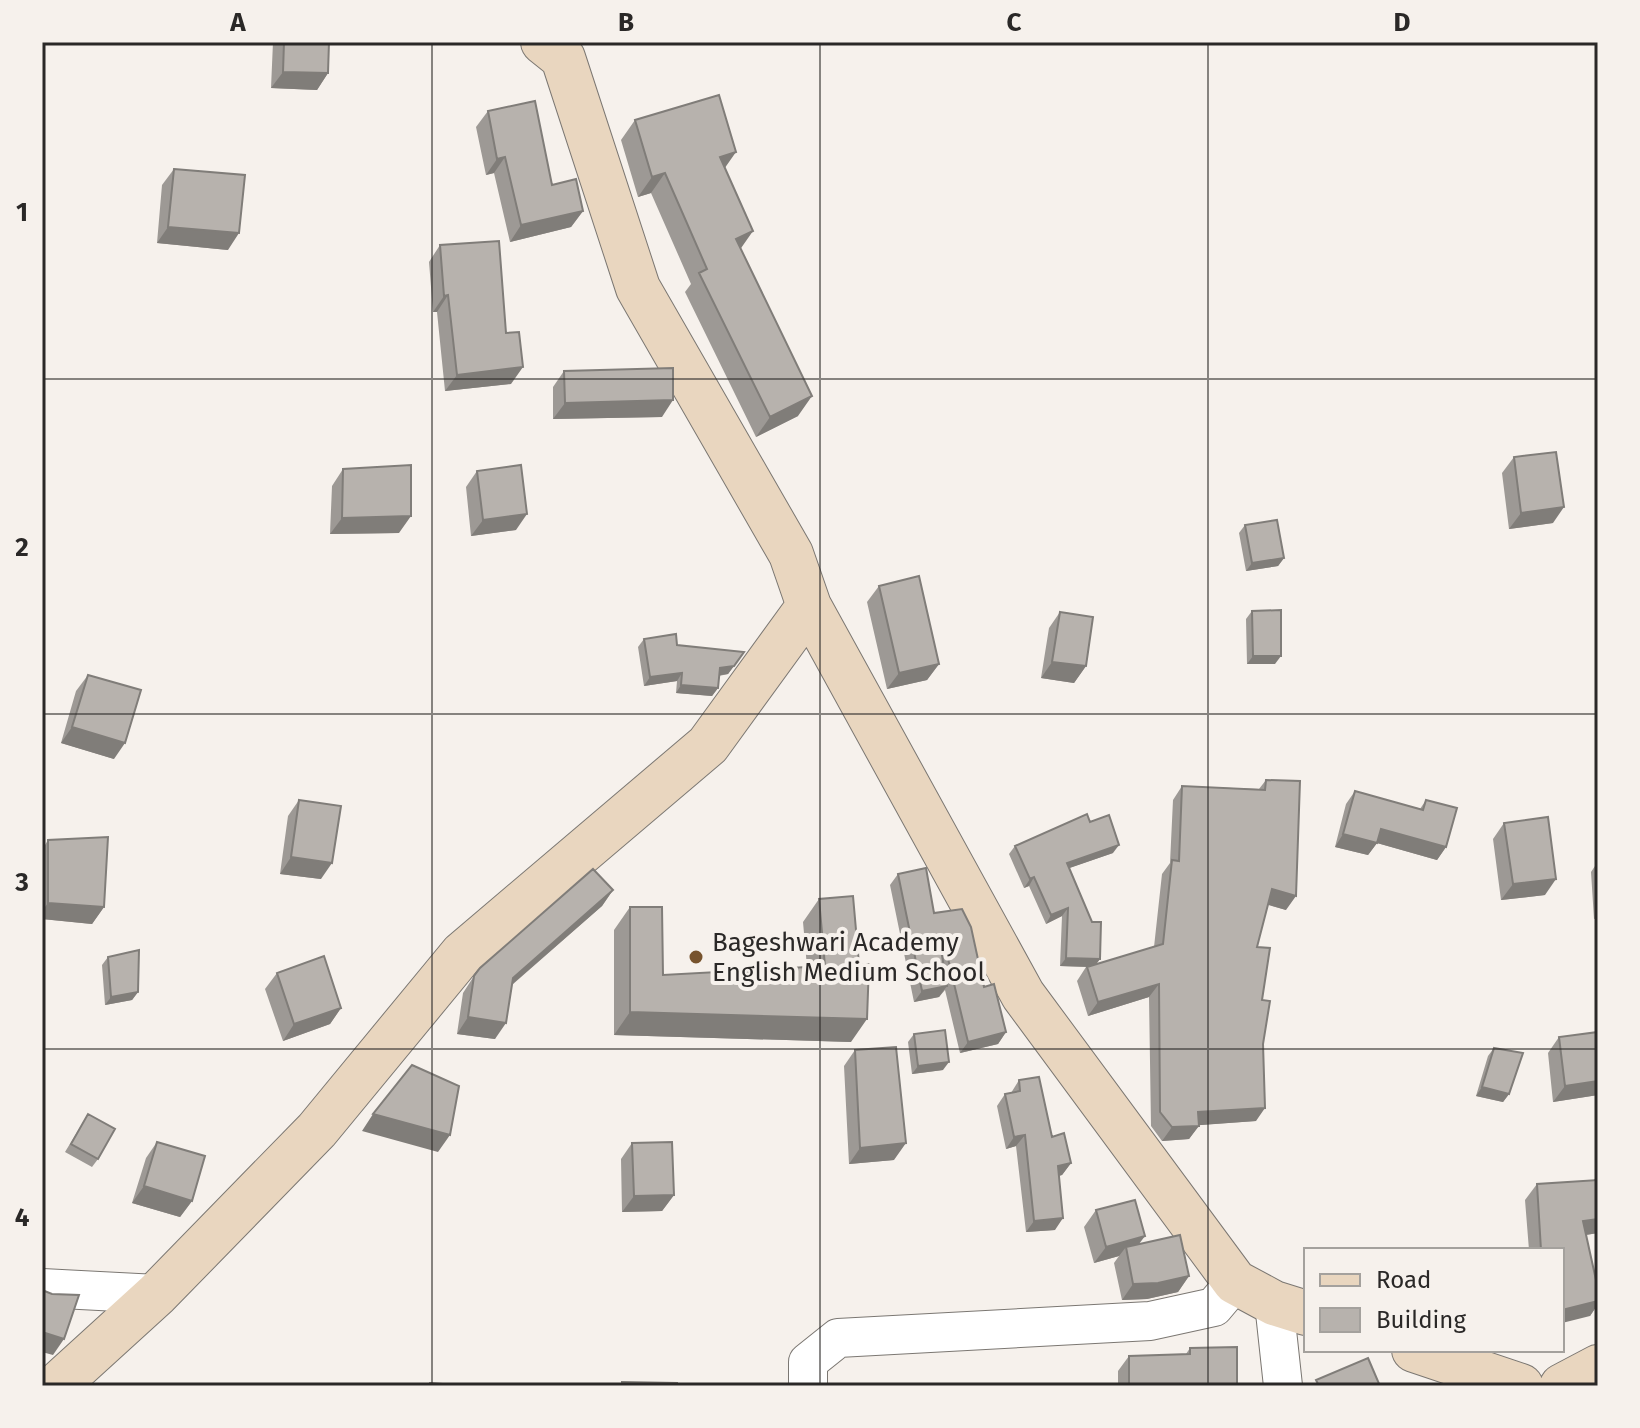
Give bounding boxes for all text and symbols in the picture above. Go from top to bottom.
text: A [229,7,246,38]
text: B [618,7,634,38]
text: C [1007,7,1022,38]
text: D [1394,7,1411,38]
text: 1 [16,197,28,228]
text: 2 [15,532,29,563]
text: 3 [14,867,29,898]
place label: Bageshwari Academy English Medium School [712,927,985,988]
marker: Bageshwari Academy English Medium School [687,948,705,966]
text: 4 [15,1202,30,1233]
legend [1304,1248,1564,1352]
text: Road [1376,1266,1431,1294]
text: Building [1376,1306,1466,1334]

